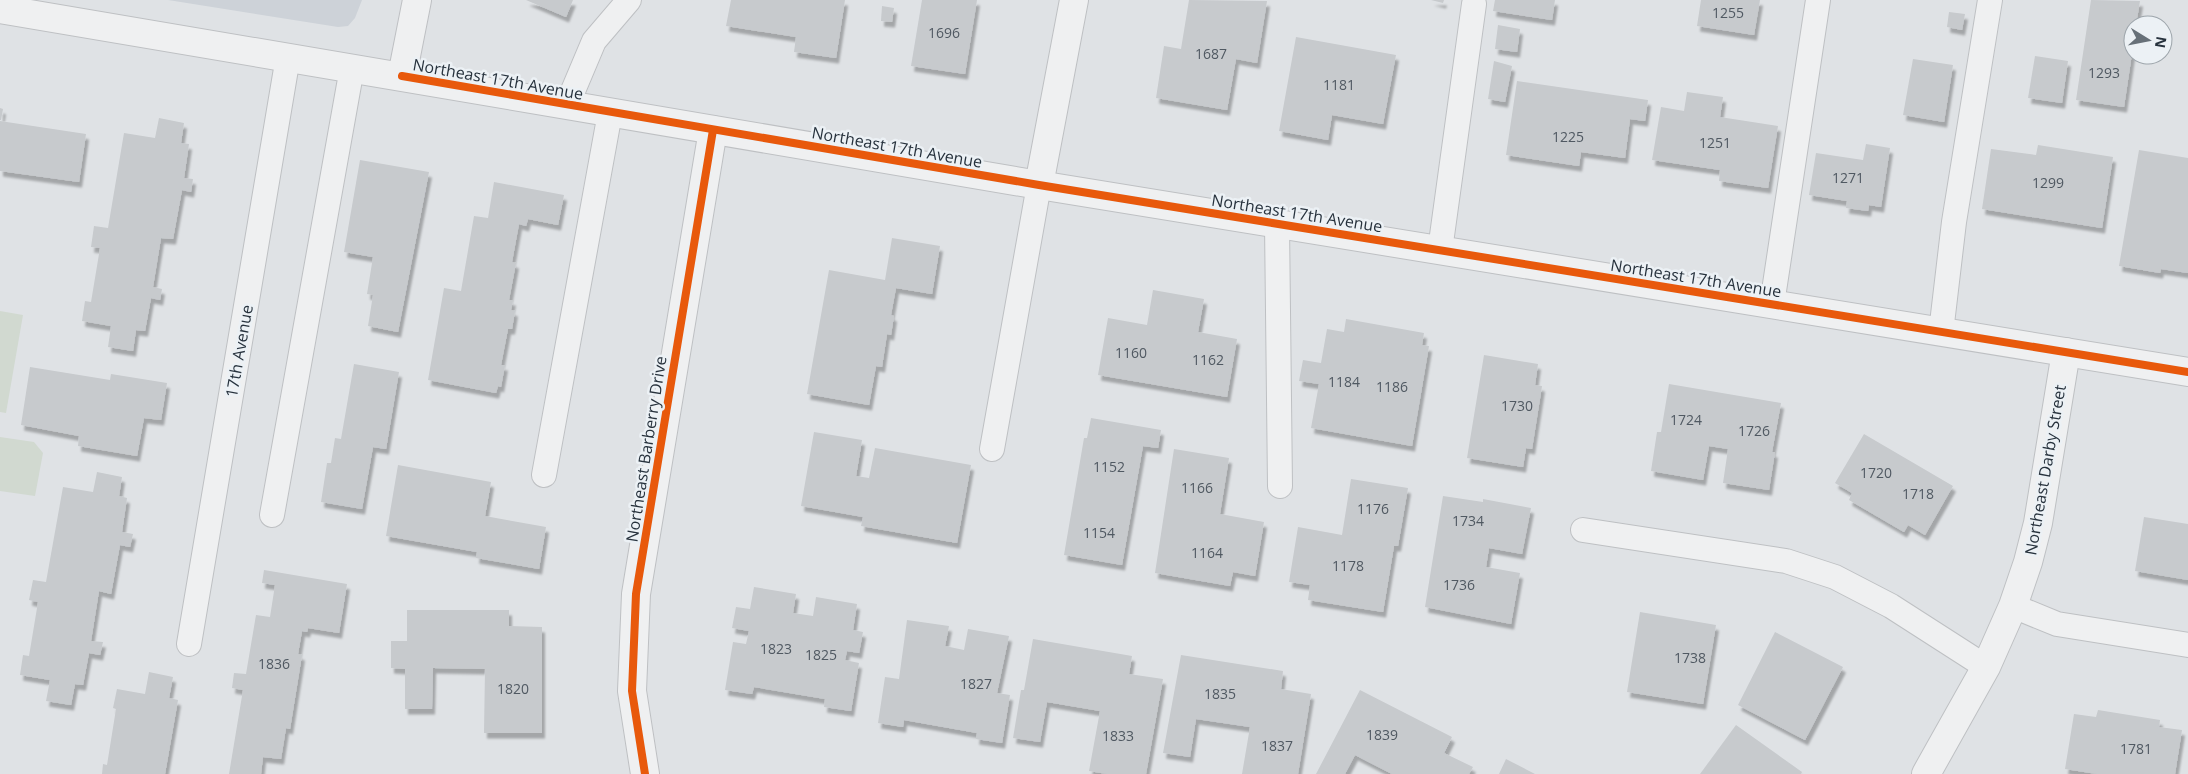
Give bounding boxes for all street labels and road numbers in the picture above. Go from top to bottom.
street label: Northeast 17th Avenue [411,53,585,105]
street label: Northeast 17th Avenue [810,121,984,173]
street label: Northeast 17th Avenue [1210,189,1384,237]
street label: Northeast 17th Avenue [1609,254,1783,302]
street label: 17th Avenue [220,303,258,399]
street label: Northeast Barberry Drive [620,354,672,544]
street label: Northeast Darby Street [2019,383,2071,557]

